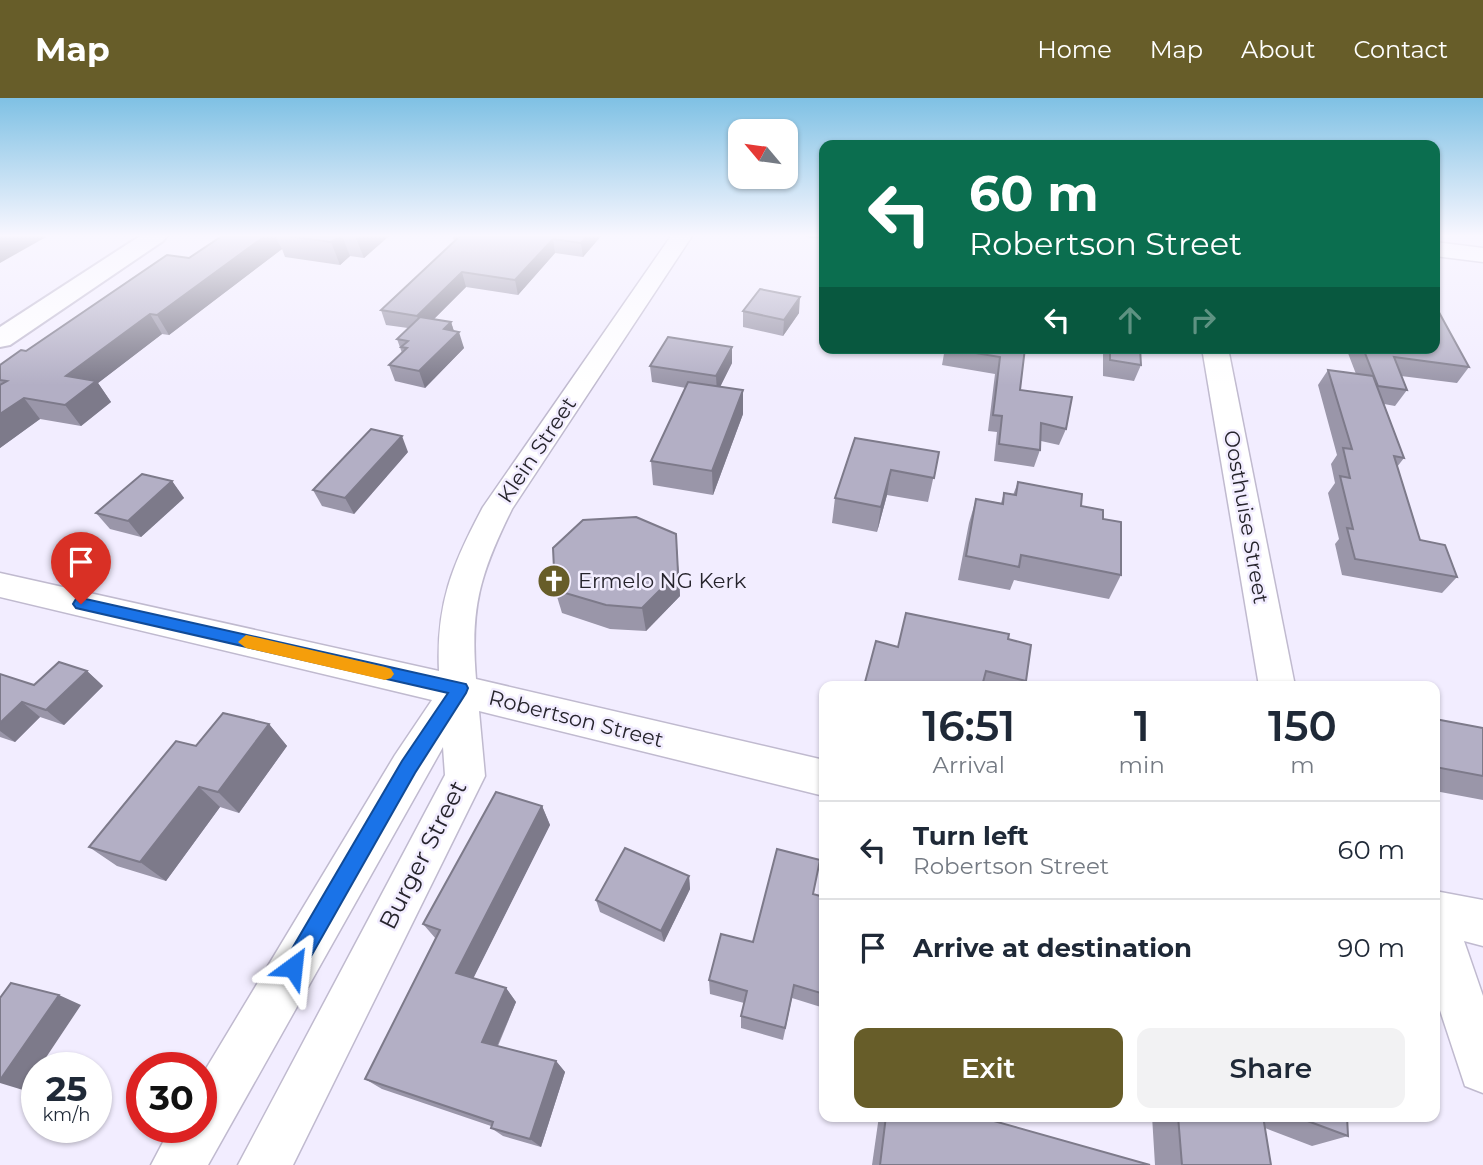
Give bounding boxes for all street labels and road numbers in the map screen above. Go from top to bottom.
street label: Klein Street [492,392,581,507]
street label: Oosthuise Street [1219,428,1274,605]
street label: Robertson Street [486,685,666,752]
street label: Burger Street [373,775,473,934]

